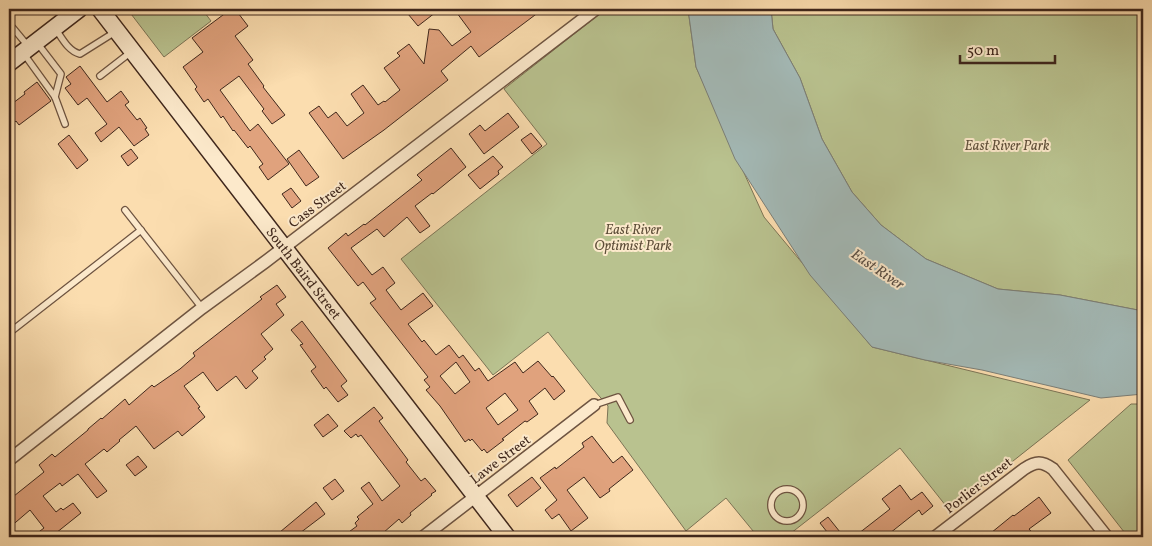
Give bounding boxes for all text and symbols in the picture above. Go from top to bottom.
scale bar [960,32,1054,64]
text: 50 m [967,41,999,62]
park label: East River Park [965,137,1050,156]
street label: Cass Street [285,177,351,233]
park label: East River Optimist Park [594,221,672,256]
street label: South Baird Street [261,224,345,324]
water label: East River [846,245,908,296]
street label: Lawe Street [467,431,535,489]
street label: Porlier Street [941,454,1017,519]

